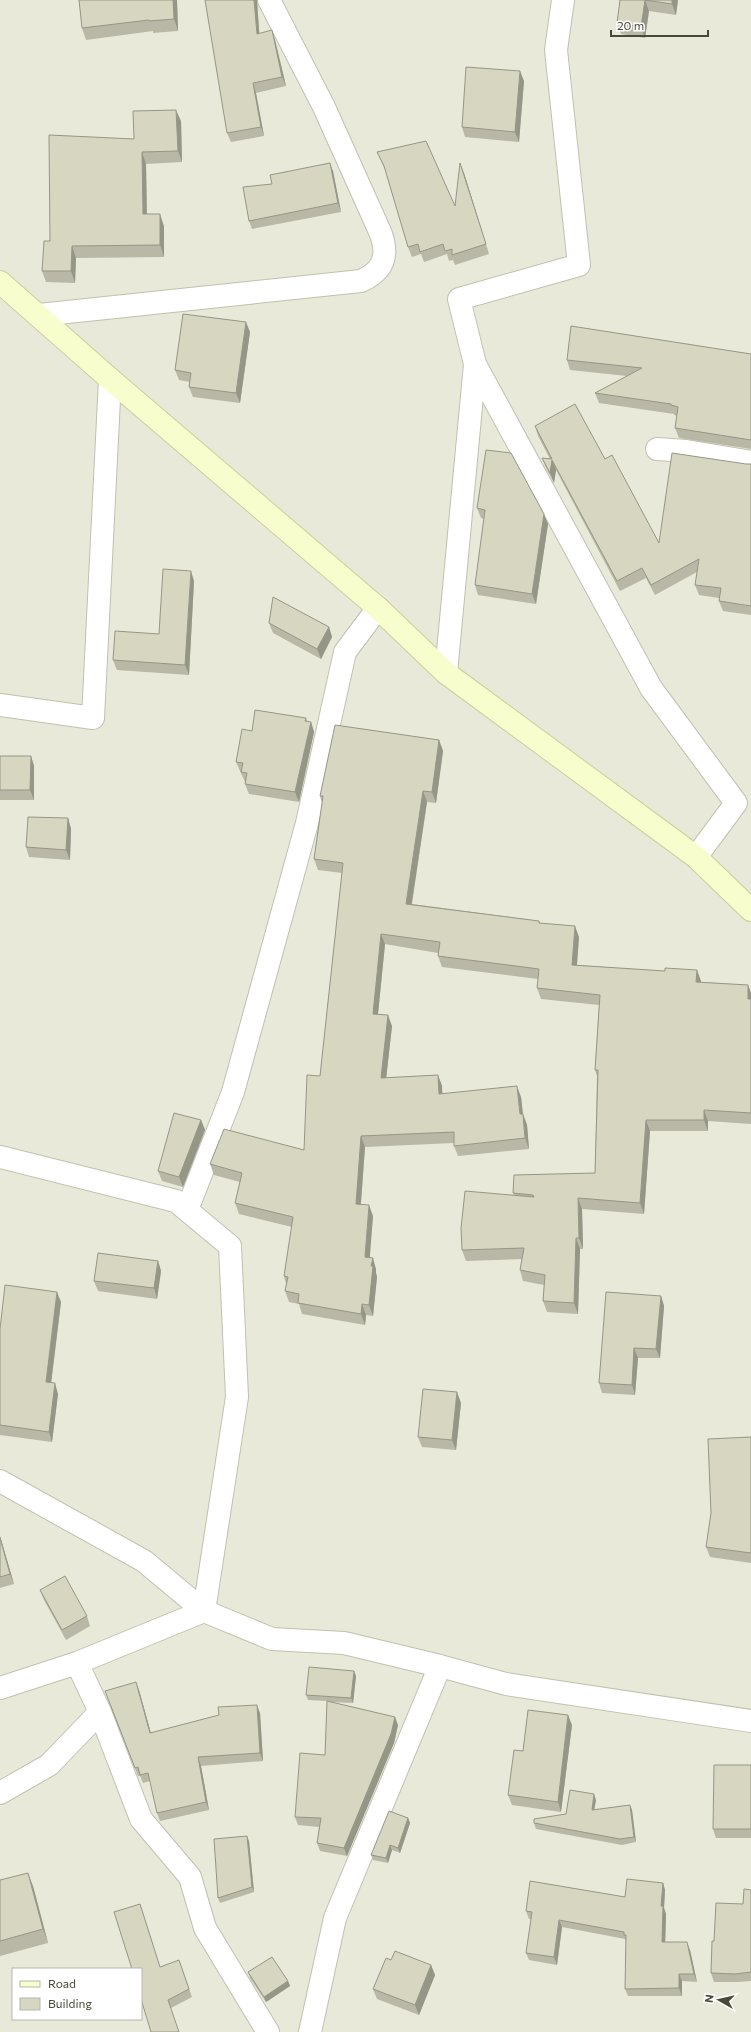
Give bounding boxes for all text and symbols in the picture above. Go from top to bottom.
scale bar [611,12,708,38]
text: 20 m [617,18,644,32]
legend [12,1968,142,2020]
text: Road [48,1976,76,1990]
north arrow [699,1980,739,2020]
text: N [702,1994,716,2004]
text: Building [48,1996,92,2010]

